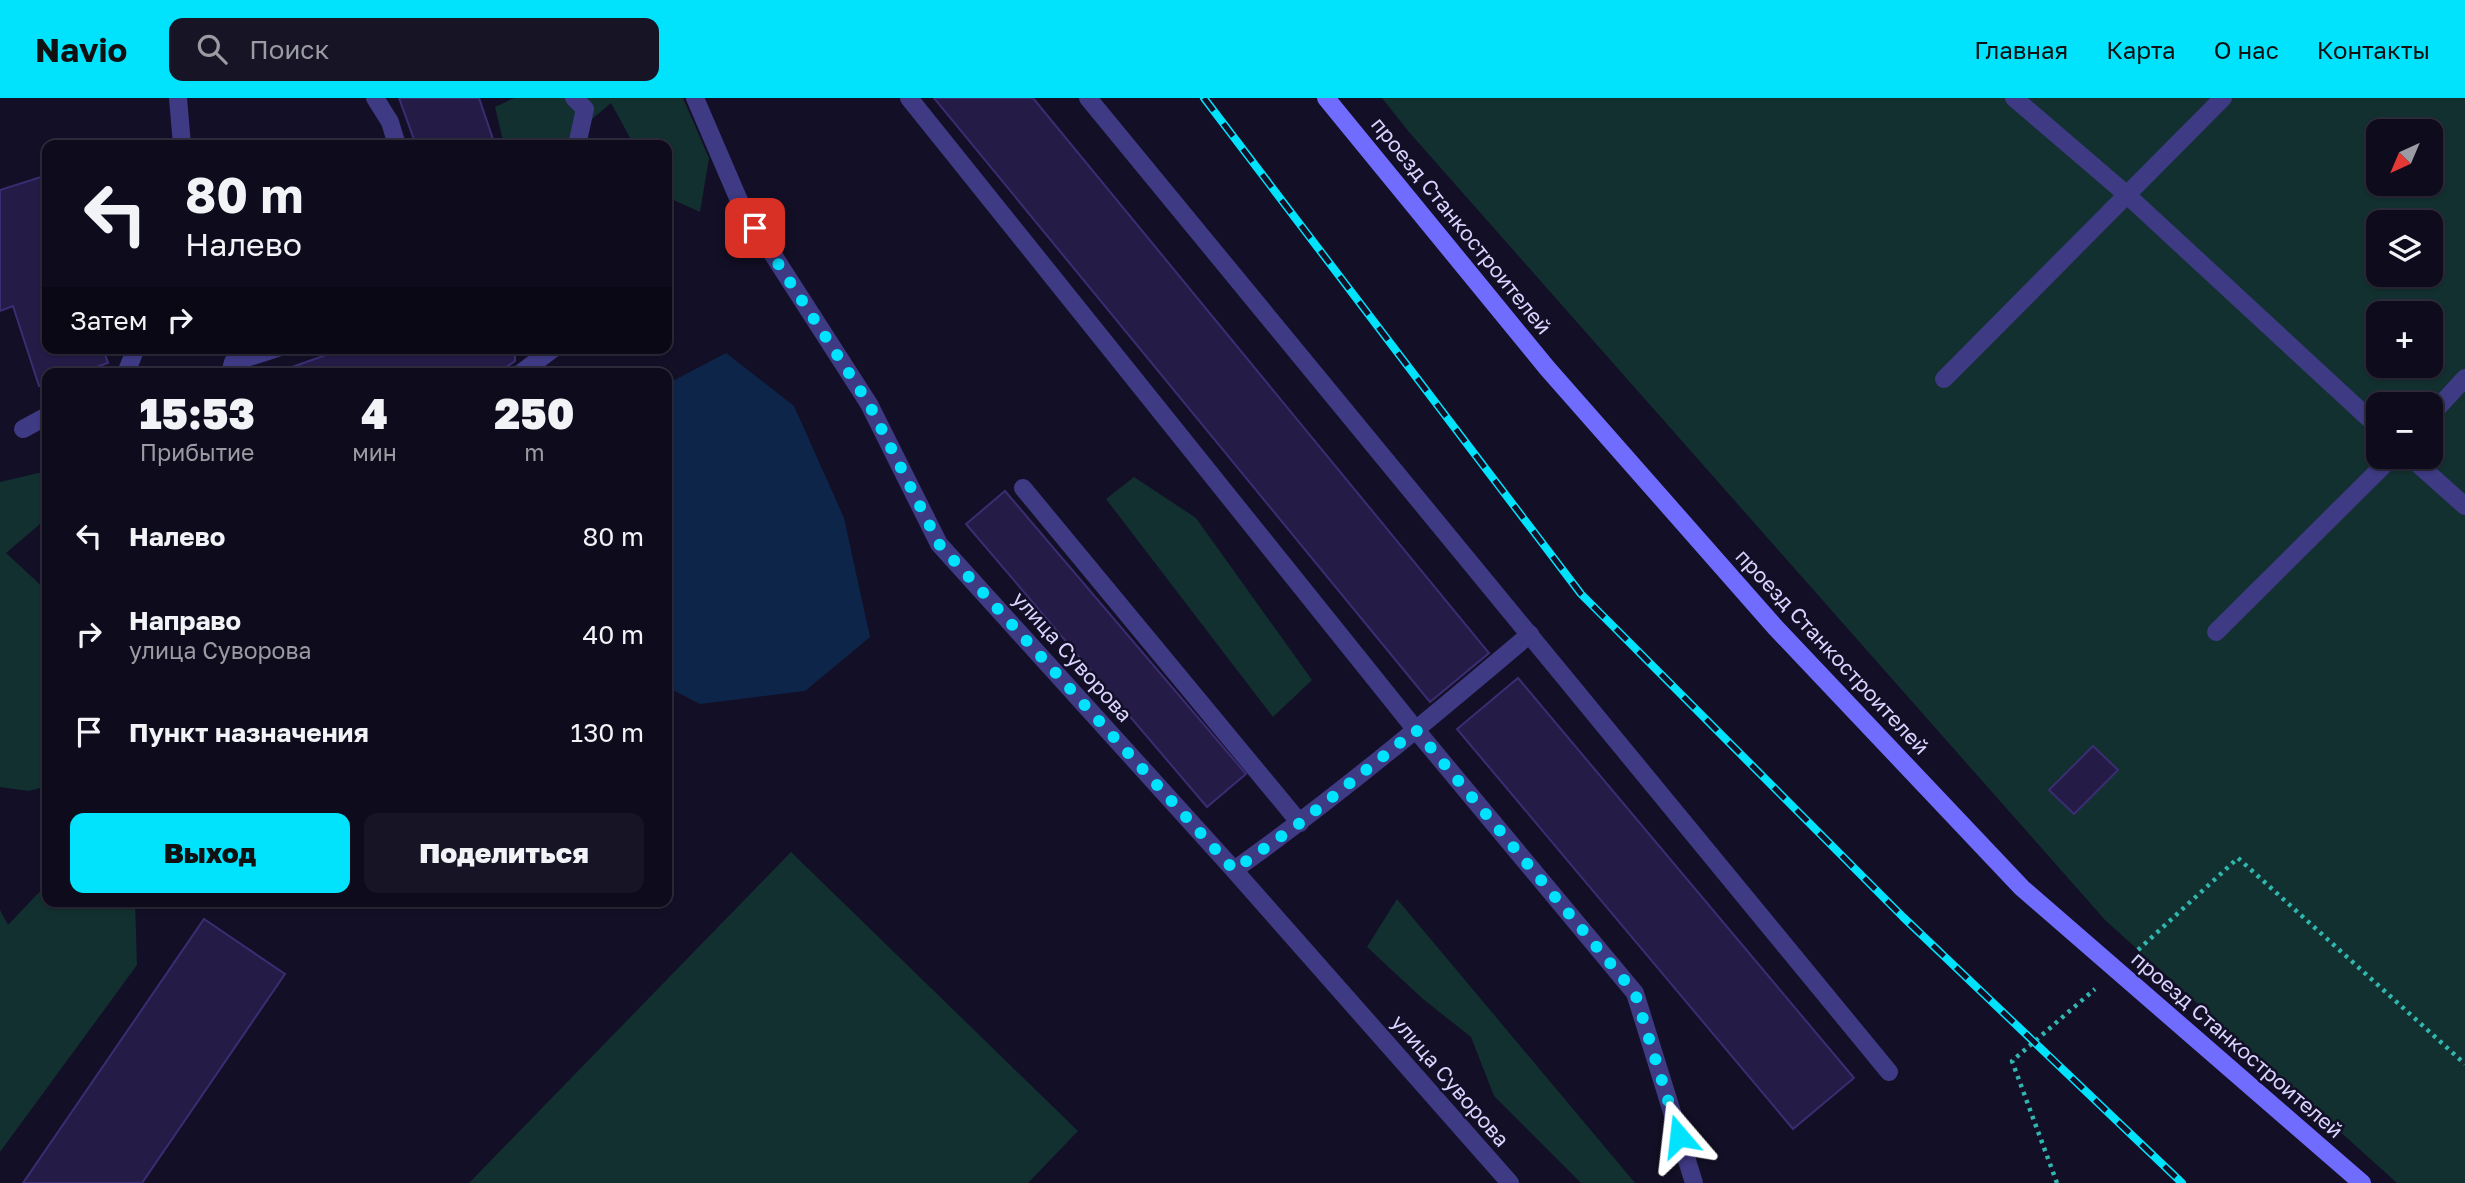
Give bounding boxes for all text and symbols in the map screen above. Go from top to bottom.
search box [169,18,659,81]
text: Navio [35,30,127,69]
icon: search [193,30,231,68]
text: Поиск [249,34,329,65]
text: Главная [1974,35,2068,64]
text: Карта [2106,35,2176,64]
text: О нас [2214,35,2279,64]
text: Контакты [2317,35,2430,64]
street label: проезд Станкостроителей [1366,112,1557,339]
north arrow [2366,119,2443,196]
map controls [2366,119,2443,469]
text: 80 m [185,165,303,224]
icon: left [70,168,161,259]
pin [725,198,785,258]
icon: arrive [736,209,774,247]
button: layers [2366,210,2443,287]
text: Налево [185,225,302,263]
icon: right [161,301,199,339]
button: + [2366,301,2443,378]
text: Затем [70,305,147,336]
text: 15:53 [139,388,255,438]
text: 4 [361,388,388,438]
text: 250 [494,388,575,438]
button: − [2366,392,2443,469]
text: Прибытие [140,438,254,466]
text: мин [352,438,397,466]
text: m [524,438,545,466]
icon: left [70,517,108,555]
text: Налево [129,521,225,552]
text: 80 m [583,521,644,552]
street label: проезд Станкостроителей [1731,543,1935,760]
street label: улица Суворова [1007,586,1138,727]
text: Направо [129,605,241,636]
icon: right [70,615,108,653]
text: 40 m [583,619,644,650]
text: улица Суворова [129,636,311,664]
icon: arrive [70,713,108,751]
text: Пункт назначения [129,717,369,748]
text: 130 m [571,717,644,748]
button: Выход [70,813,350,893]
button: Поделиться [364,813,644,893]
street label: проезд Станкостроителей [2127,945,2349,1143]
street label: улица Суворова [1386,1009,1515,1152]
position arrow [1642,1099,1716,1173]

